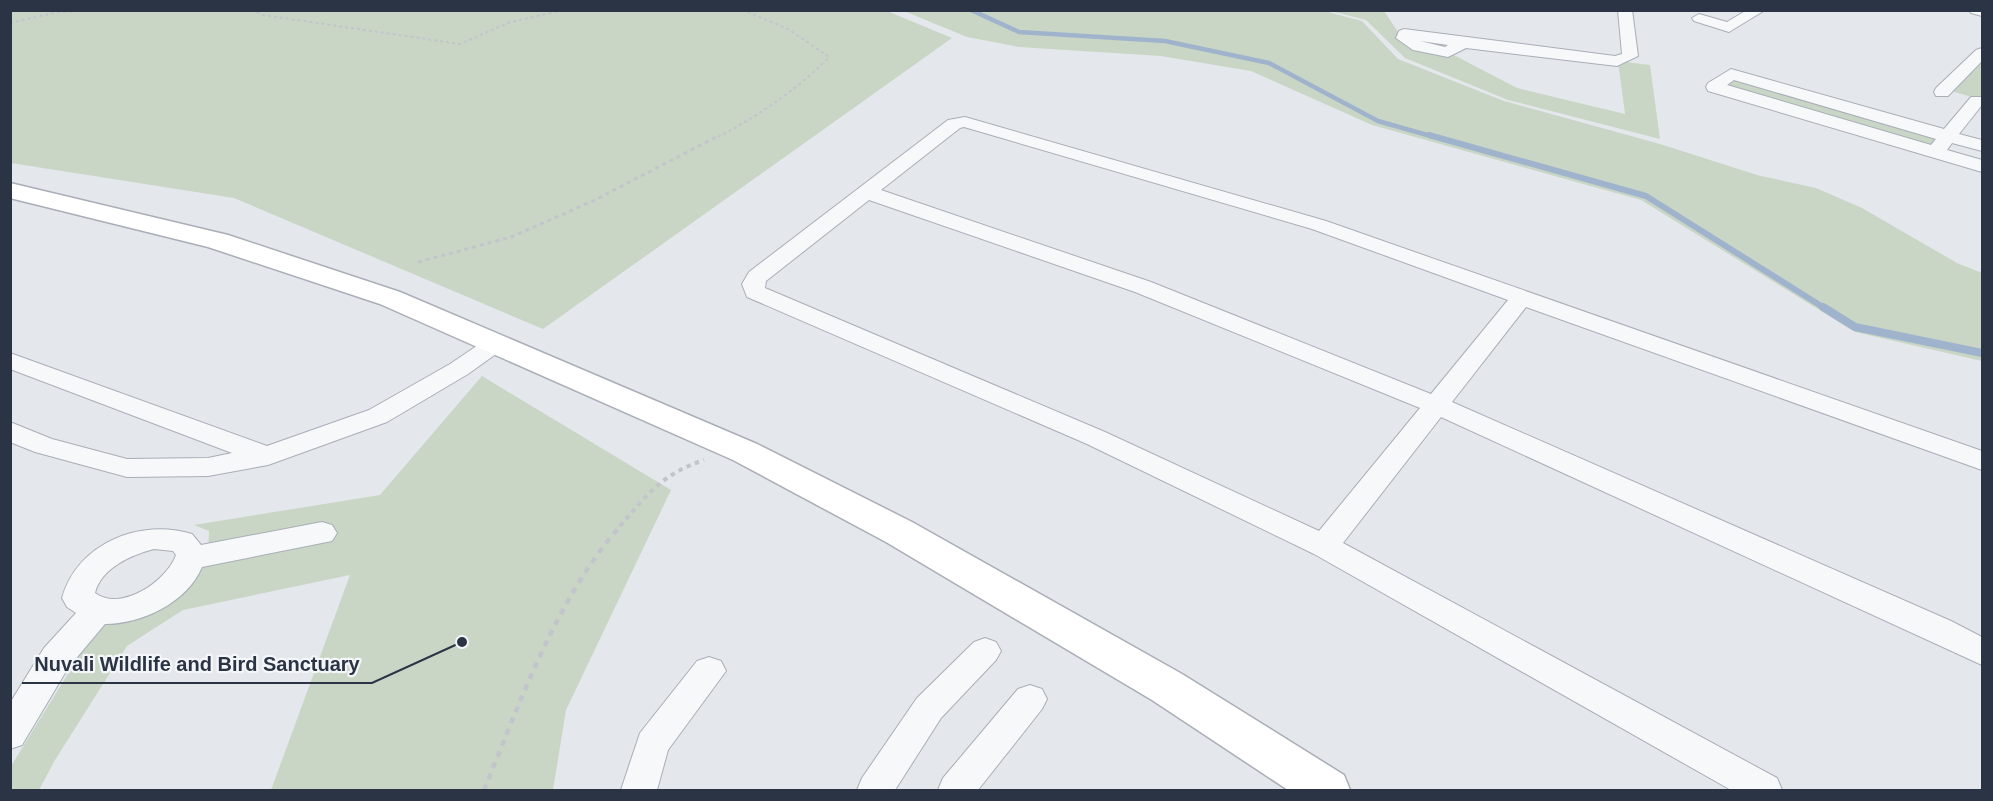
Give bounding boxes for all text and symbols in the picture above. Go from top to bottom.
callout: Nuvali Wildlife and Bird Sanctuary [22,645,372,683]
text: Nuvali Wildlife and Bird Sanctuary [34,653,361,675]

